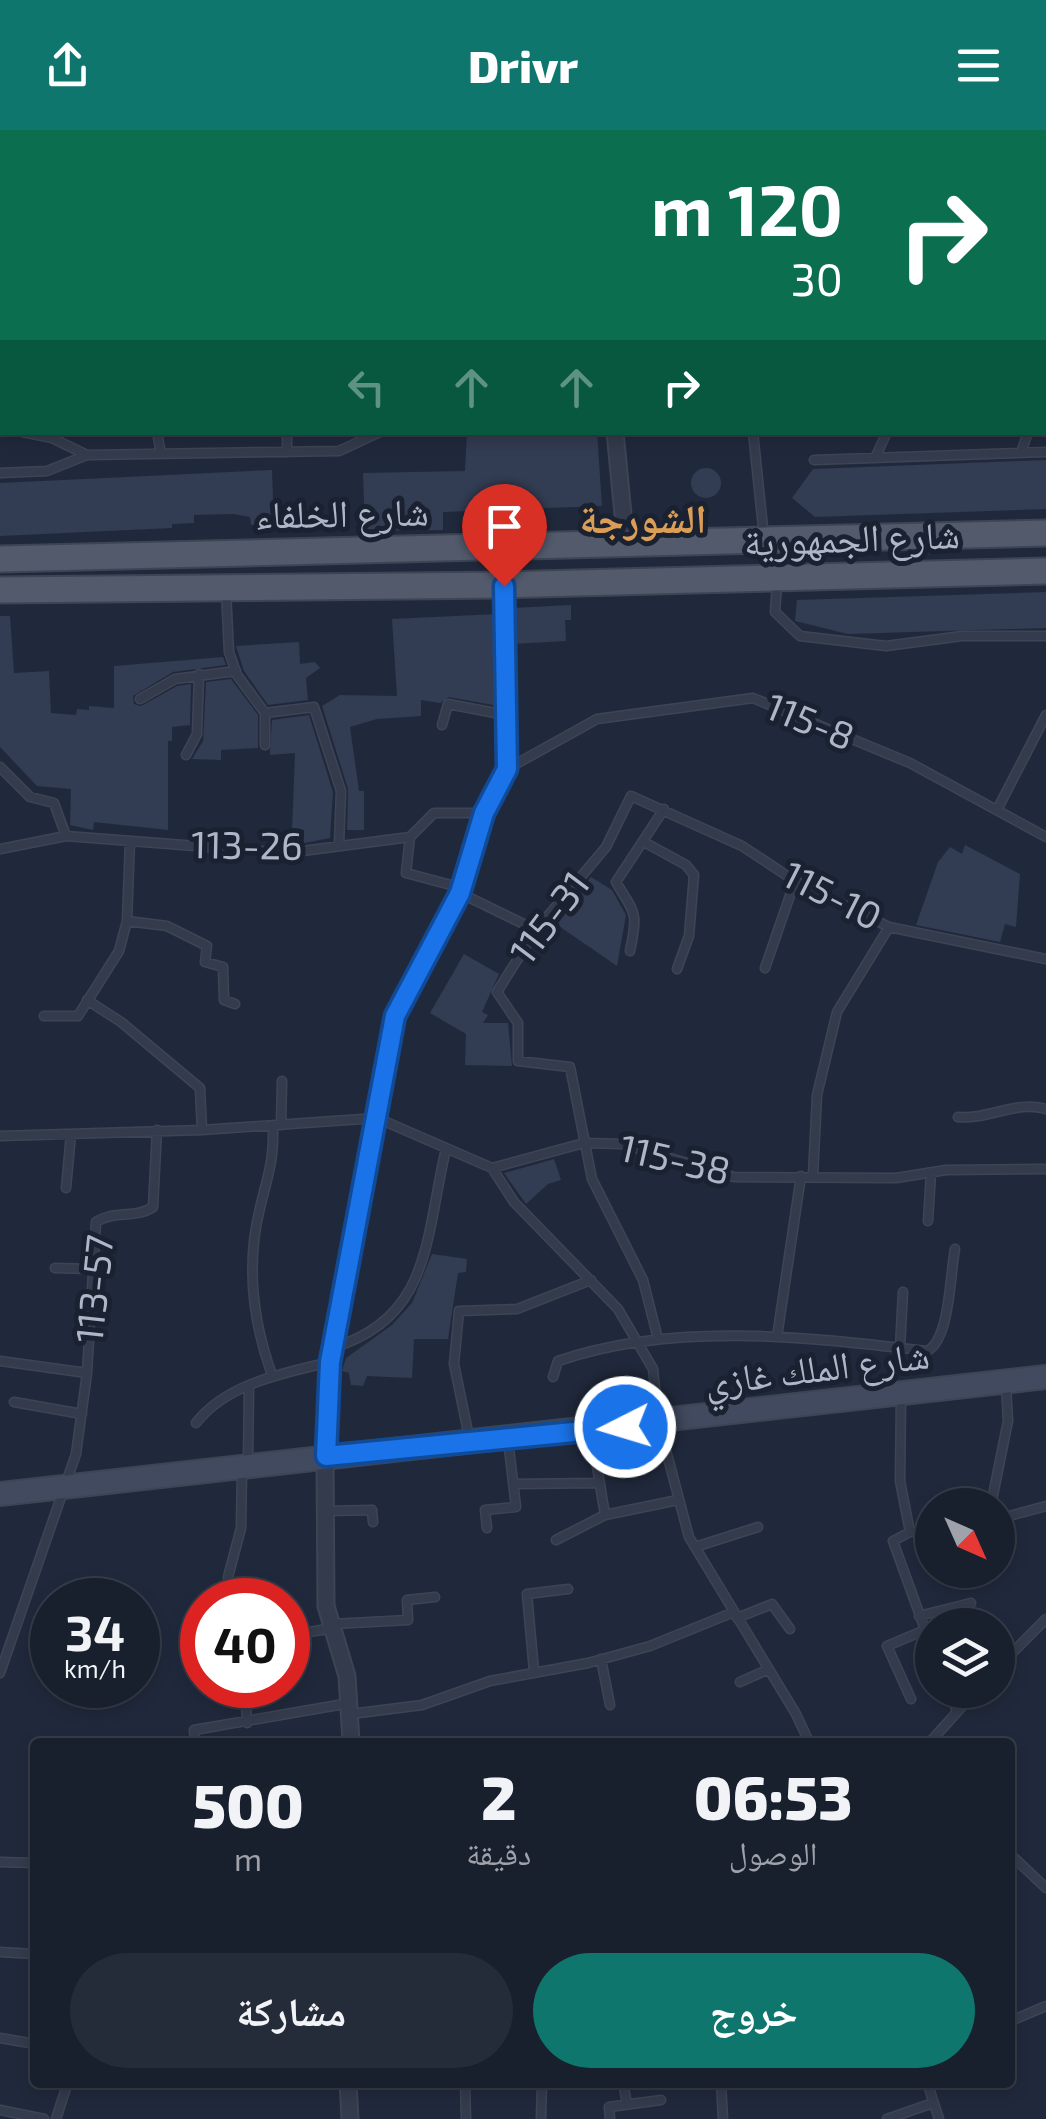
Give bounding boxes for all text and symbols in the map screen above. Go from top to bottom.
icon: share [40,38,95,93]
text: Drivr [468,38,578,92]
icon: menu [951,38,1006,93]
text: 120 m [651,166,843,250]
icon: right [878,170,1008,300]
text: 30 [791,251,843,305]
icon: left [339,360,394,415]
icon: ahead [444,360,499,415]
icon: ahead [549,360,604,415]
icon: right [654,360,709,415]
pin [462,484,547,587]
street label: شارع الخلفاء [255,487,429,540]
district label: الشورجة [579,493,707,542]
icon: arrive [477,499,532,554]
street label: شارع الجمهورية [743,510,961,567]
street label: 115-8 [760,682,861,758]
street label: 113-26 [191,820,303,868]
street label: 115-10 [776,850,890,938]
street label: 115-31 [499,861,598,972]
street label: 115-38 [616,1123,735,1193]
street label: 113-57 [64,1233,122,1345]
street label: شارع الملك غازي [702,1330,933,1412]
position arrow [573,1375,677,1479]
north arrow [915,1488,1015,1588]
map controls [915,1488,1015,1708]
speed limit sign: 40 [180,1578,310,1708]
text: 34 [65,1601,125,1661]
button: layers [915,1608,1015,1708]
text: km/h [64,1653,126,1683]
text: 2 [481,1760,516,1832]
text: 06:53 [694,1760,853,1832]
text: 500 [193,1768,304,1840]
text: دقيقة [466,1833,531,1871]
text: الوصول [729,1833,817,1871]
text: m [234,1839,262,1877]
button: مشاركة [70,1953,513,2068]
button: خروج [533,1953,975,2068]

